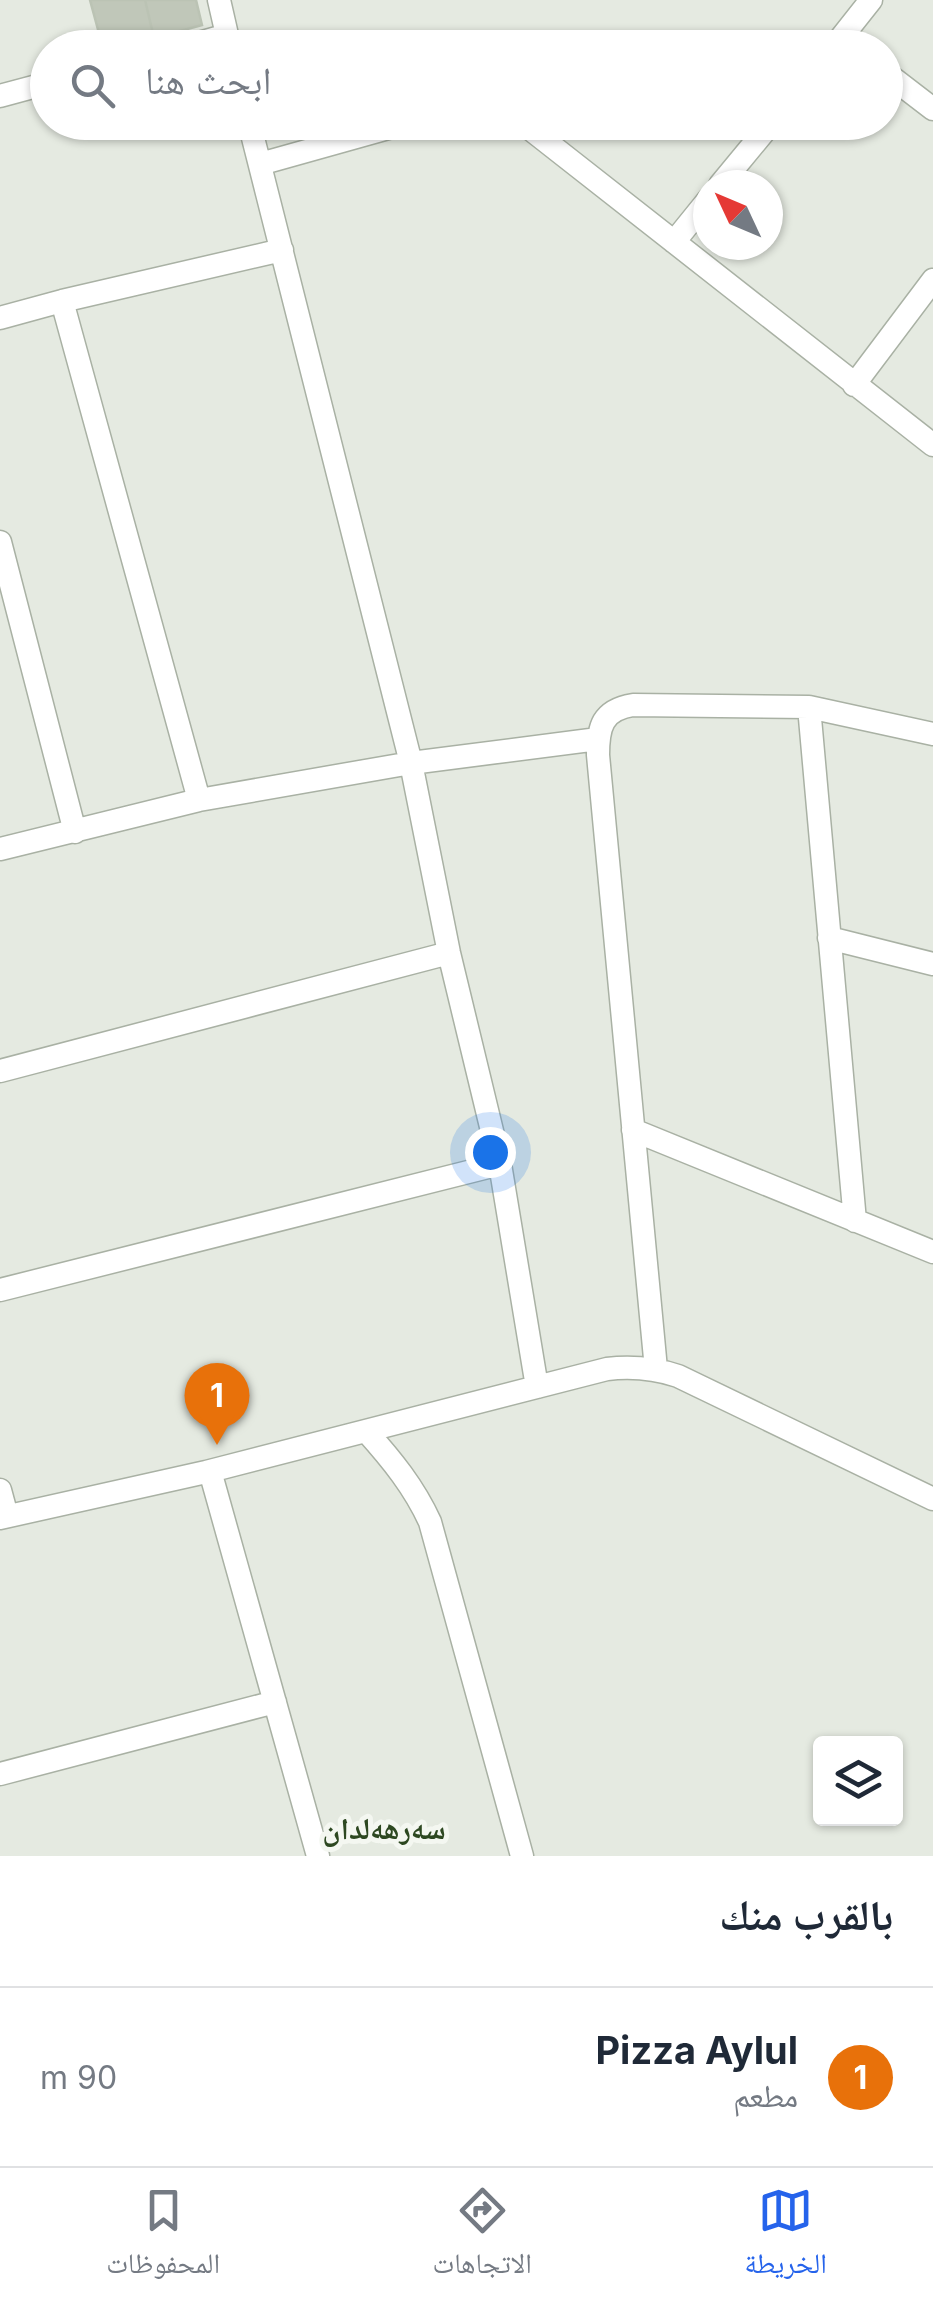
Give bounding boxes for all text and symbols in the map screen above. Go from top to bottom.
search box [30,30,903,140]
text: ابحث هنا [145,57,272,103]
icon: search [65,58,120,113]
north arrow [693,170,783,260]
your location [465,1127,516,1178]
pin: 1 [184,1362,250,1445]
map controls [813,1736,903,1826]
button: layers [813,1736,903,1826]
district label: سەرهەلدان [322,1810,446,1847]
text: بالقرب منك [719,1889,893,1940]
text: Pizza Aylul [595,2027,798,2073]
text: 90 m [40,2058,117,2097]
text: 1 [854,2058,867,2097]
text: مطعم [733,2076,798,2115]
tab: المحفوظات [106,2183,220,2291]
tab: الاتجاهات [433,2183,532,2291]
tab: الخريطة [744,2183,827,2291]

